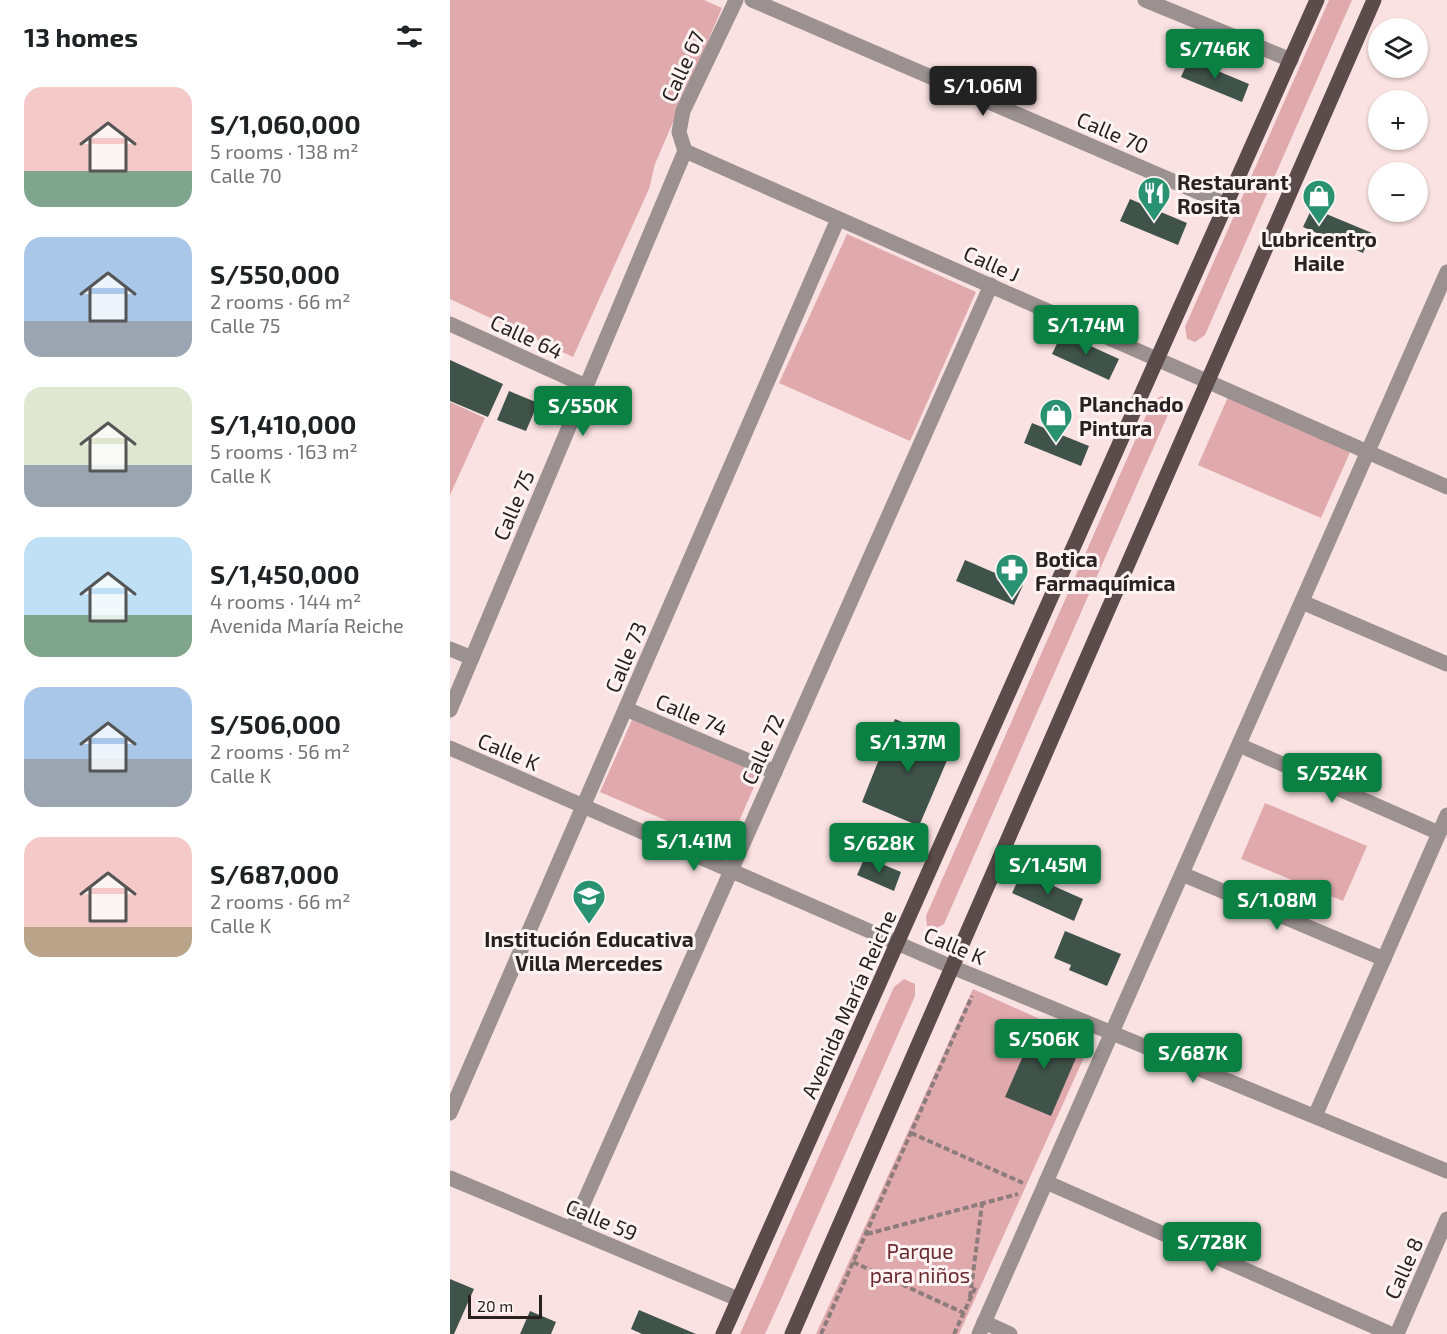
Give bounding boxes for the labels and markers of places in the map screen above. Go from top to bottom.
pin: S/746K [1166,29,1264,80]
pin: S/1.06M [928,66,1038,117]
place label: Restaurant Rosita [1177,169,1289,218]
restaurant icon: Restaurant Rosita [1136,175,1172,222]
shop icon: Lubricentro Haile [1301,178,1337,225]
place label: Lubricentro Haile [1261,226,1377,275]
pin: S/1.74M [1031,305,1141,356]
pin: S/550K [534,386,632,437]
place label: Planchado Pintura [1079,391,1184,440]
shop icon: Planchado Pintura [1038,397,1074,444]
place label: Botica Farmaquímica [1035,546,1175,595]
pharmacy icon: Botica Farmaquímica [994,552,1030,599]
pin: S/1.37M [853,722,963,773]
pin: S/524K [1283,753,1381,804]
pin: S/1.41M [639,821,749,872]
pin: S/628K [830,823,928,874]
pin: S/1.45M [993,845,1103,896]
school or university icon: Institución Educativa Villa Mercedes [571,878,607,925]
pin: S/1.08M [1222,880,1332,931]
place label: Institución Educativa Villa Mercedes [484,926,694,975]
pin: S/506K [995,1019,1093,1070]
pin: S/687K [1144,1033,1242,1084]
pin: S/728K [1163,1222,1261,1273]

